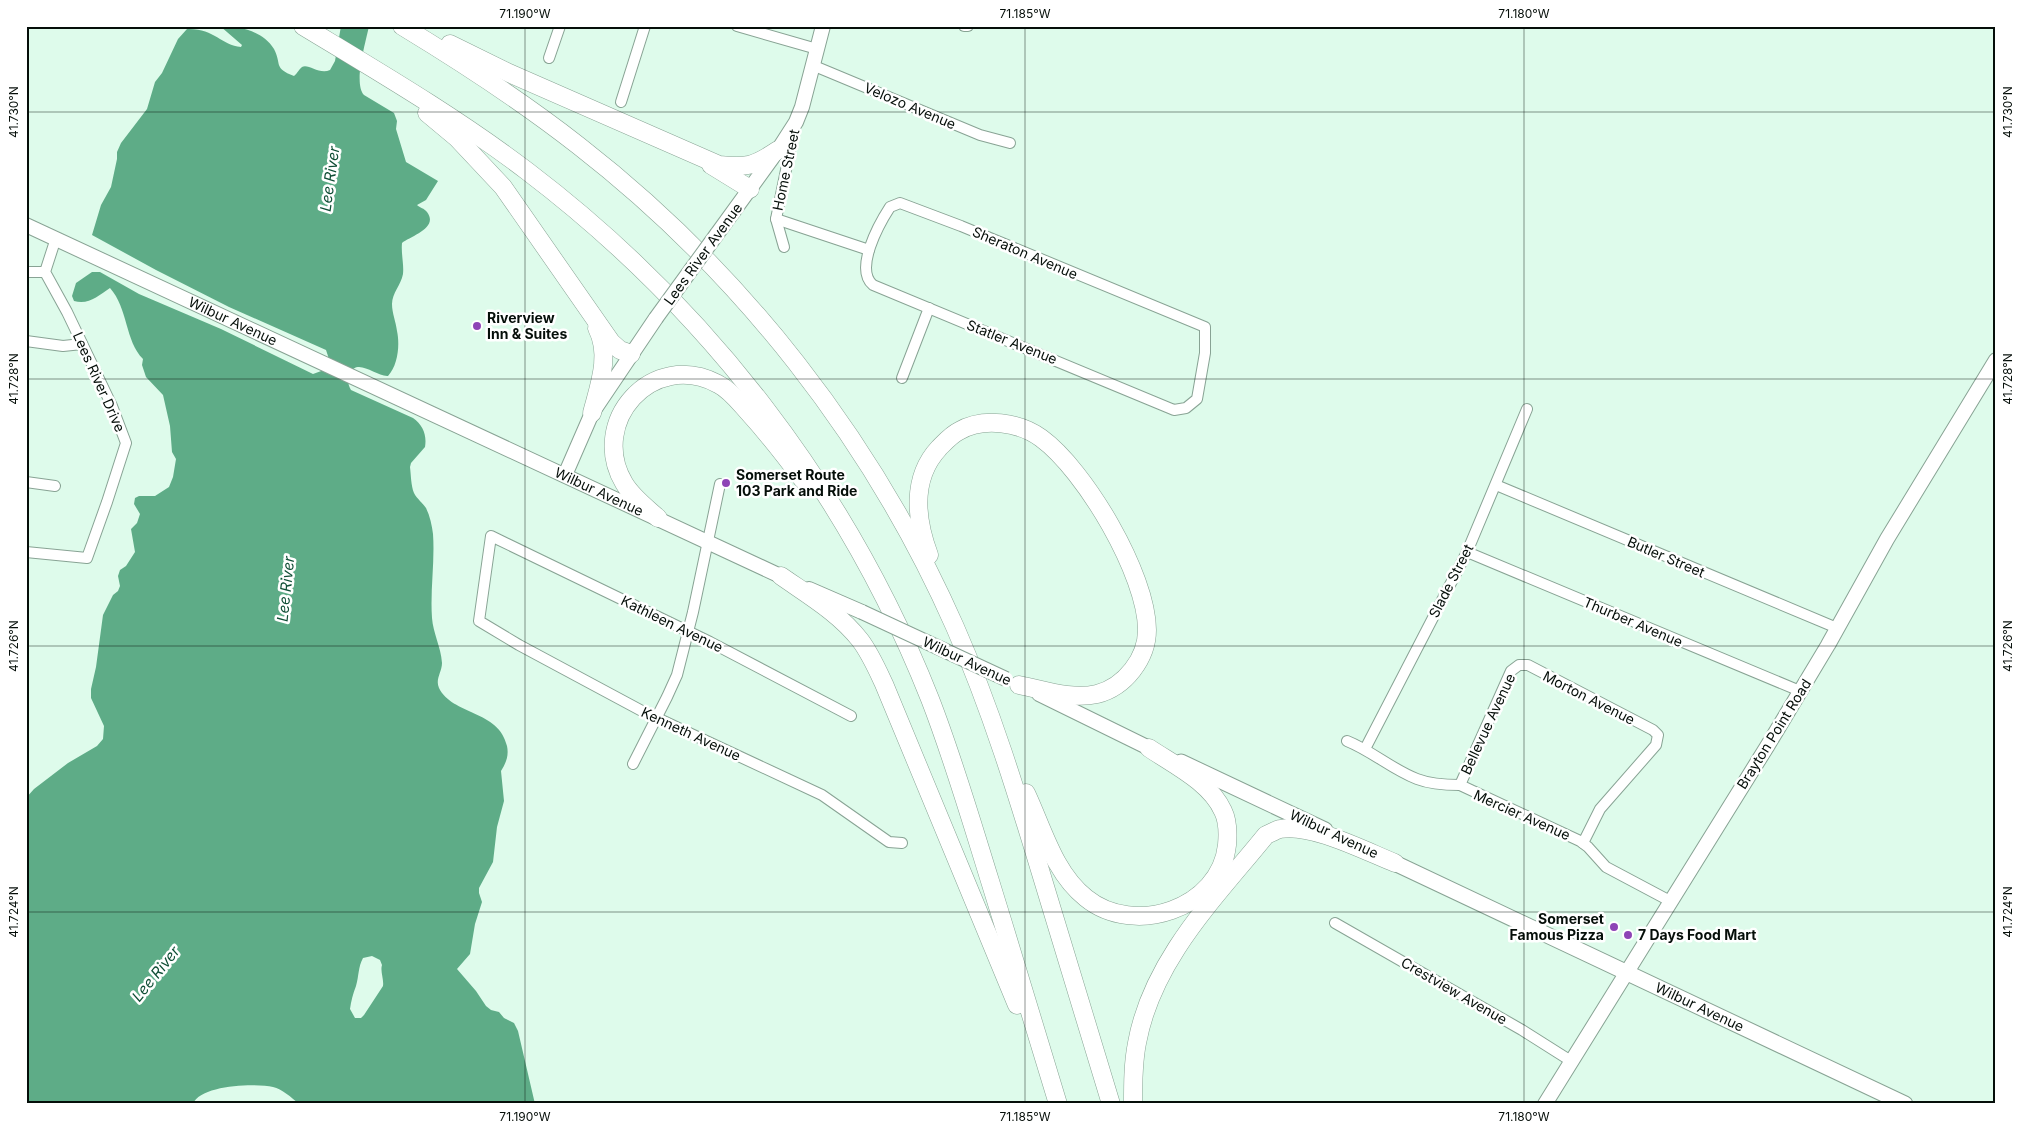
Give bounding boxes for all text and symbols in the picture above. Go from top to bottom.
text: 71.190°W [499,6,551,21]
text: 71.185°W [1000,6,1051,21]
text: 71.180°W [1498,6,1550,21]
street label: Velozo Avenue [862,79,958,132]
text: 41.730°N [6,86,21,138]
text: 41.730°N [2000,86,2015,138]
street label: Home Street [769,127,803,212]
water label: Lee River [316,145,344,213]
street label: Lees River Avenue [660,199,745,308]
street label: Sheraton Avenue [970,223,1080,282]
street label: Wilbur Avenue [186,293,280,349]
place label: Riverview Inn & Suites [487,309,567,342]
street label: Statler Avenue [964,316,1060,367]
marker: Riverview Inn & Suites [471,320,483,332]
street label: Lees River Drive [70,329,129,434]
text: 41.728°N [6,353,21,405]
text: 41.728°N [2000,353,2015,405]
street label: Wilbur Avenue [552,463,646,519]
place label: Somerset Route 103 Park and Ride [736,466,857,499]
marker: Somerset Route 103 Park and Ride [720,477,732,489]
street label: Butler Street [1625,533,1708,581]
street label: Slade Street [1425,541,1477,620]
water label: Lee River [273,555,298,623]
street label: Kathleen Avenue [619,592,726,656]
street label: Thurber Avenue [1581,593,1685,650]
text: 41.726°N [6,620,21,672]
text: 41.726°N [2000,620,2015,672]
street label: Wilbur Avenue [920,633,1014,688]
street label: Morton Avenue [1540,667,1638,728]
street label: Bellevue Avenue [1457,671,1518,777]
street label: Brayton Point Road [1733,676,1814,792]
street label: Kenneth Avenue [639,703,744,764]
street label: Mercier Avenue [1471,786,1573,843]
street label: Wilbur Avenue [1287,806,1381,861]
text: 41.724°N [6,886,21,938]
text: 41.724°N [2000,886,2015,938]
place label: Somerset Famous Pizza [1510,910,1604,943]
marker: Somerset Famous Pizza [1608,921,1620,933]
place label: 7 Days Food Mart [1638,926,1756,943]
marker: 7 Days Food Mart [1622,929,1634,941]
water label: Lee River [128,942,184,1005]
street label: Crestview Avenue [1398,953,1510,1028]
street label: Wilbur Avenue [1653,978,1747,1035]
text: 71.190°W [499,1109,551,1124]
text: 71.185°W [1000,1109,1051,1124]
text: 71.180°W [1498,1109,1550,1124]

